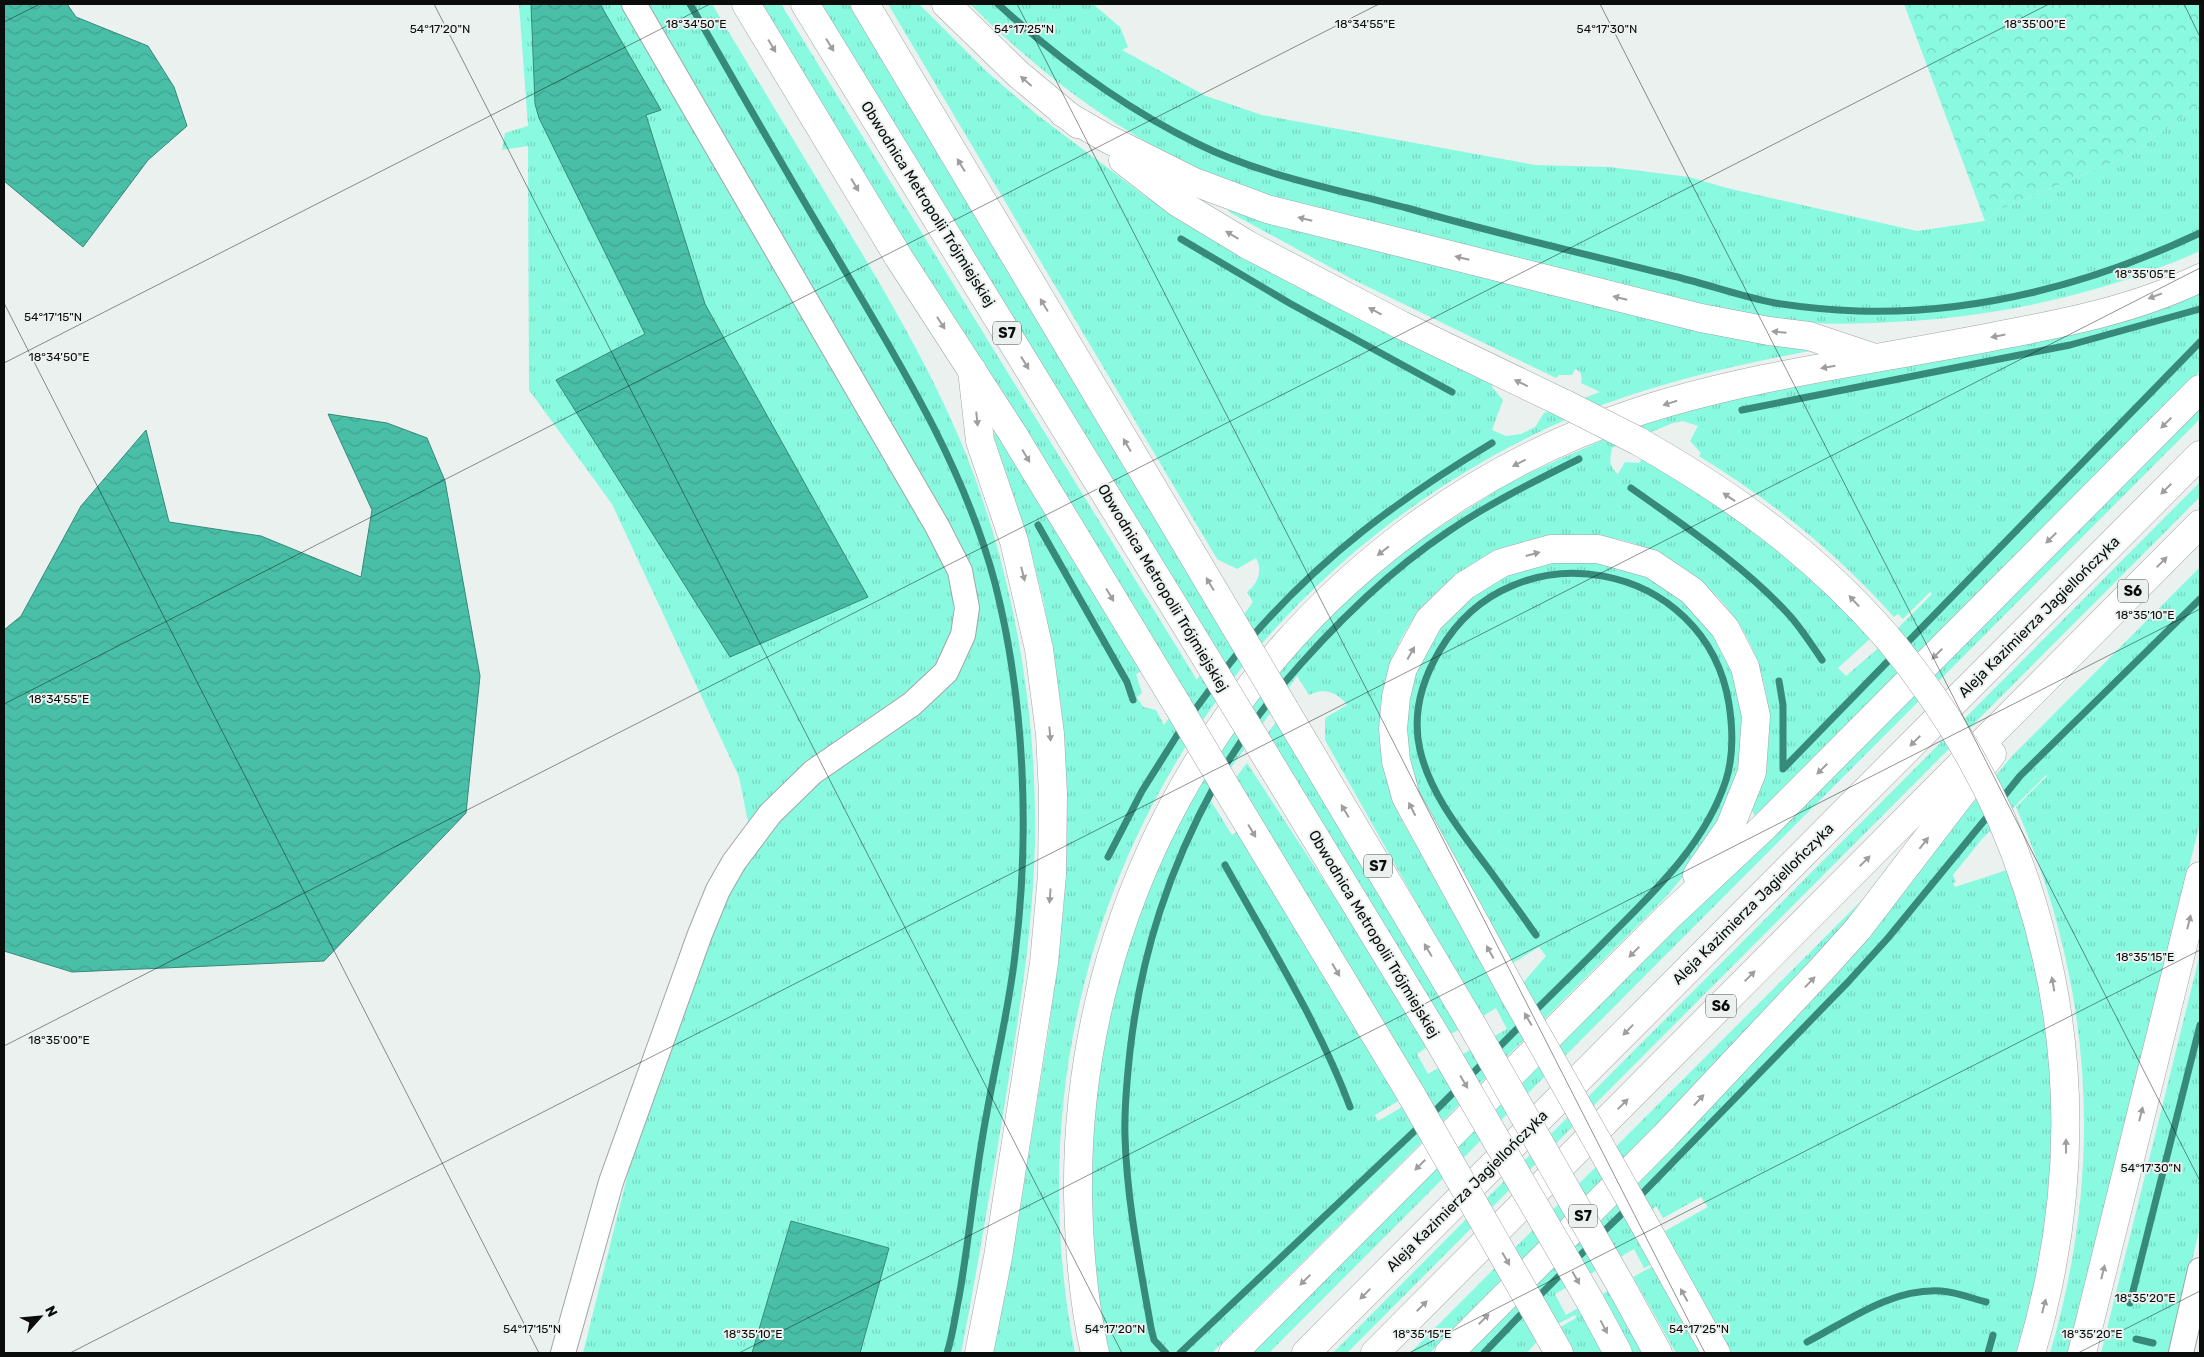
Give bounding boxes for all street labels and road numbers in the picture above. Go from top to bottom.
street label: Obwodnica Metropolii Trójmiejskiej [857,98,999,310]
road number: S7 [993,322,1021,344]
street label: Obwodnica Metropolii Trójmiejskiej [1094,481,1232,695]
street label: Aleja Kazimierza Jagiellończyka [1955,533,2123,701]
road number: S6 [2118,580,2148,602]
street label: Aleja Kazimierza Jagiellończyka [1669,820,1837,988]
street label: Obwodnica Metropolii Trójmiejskiej [1305,827,1443,1041]
road number: S7 [1364,854,1392,878]
road number: S6 [1706,994,1736,1018]
street label: Aleja Kazimierza Jagiellończyka [1383,1107,1551,1275]
road number: S7 [1569,1204,1597,1228]

